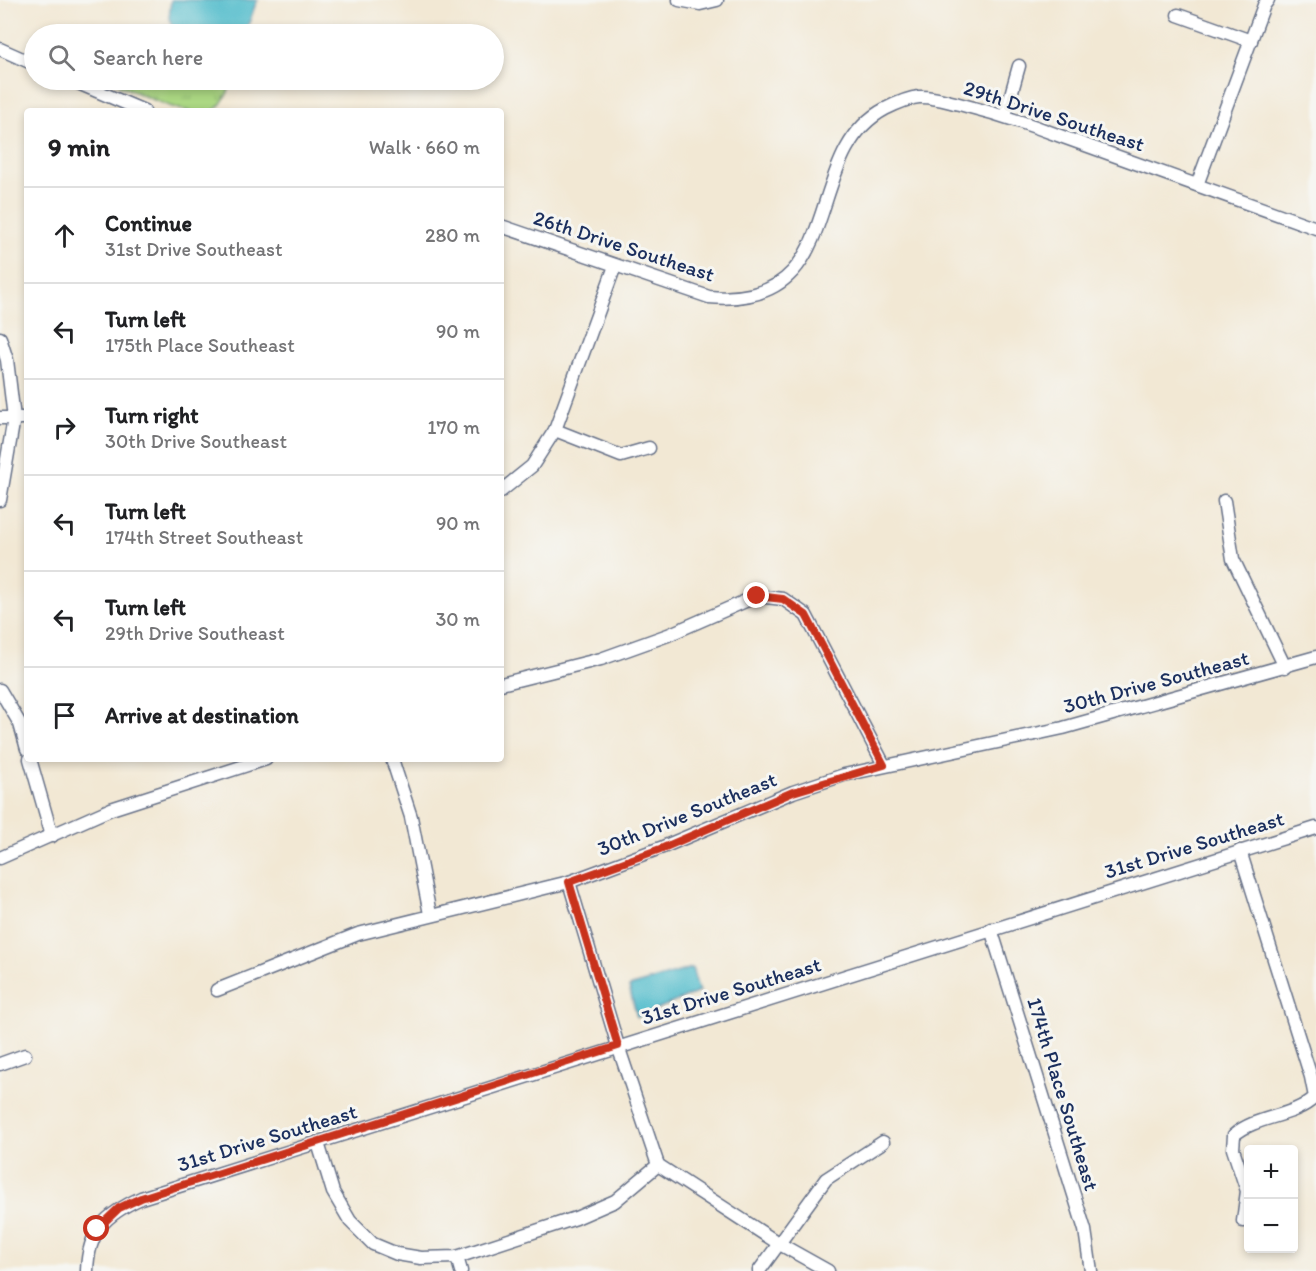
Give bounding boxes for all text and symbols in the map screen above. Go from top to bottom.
search box [24,24,504,90]
icon: search [45,41,78,74]
text: Search here [93,44,203,71]
street label: 29th Drive Southeast [961,74,1148,157]
text: 9 min [48,131,110,163]
text: Walk · 660 m [369,135,480,159]
street label: 26th Drive Southeast [531,204,718,287]
text: Continue [105,210,192,237]
icon: ahead [48,219,81,252]
text: 280 m [425,223,480,247]
text: 31st Drive Southeast [105,237,282,261]
text: Turn left [105,306,186,333]
icon: left [48,315,81,348]
text: 90 m [436,319,480,343]
text: 175th Place Southeast [105,333,295,357]
text: Turn right [105,402,199,429]
icon: right [48,411,81,444]
text: 170 m [427,415,480,439]
text: 30th Drive Southeast [105,429,287,453]
text: Turn left [105,498,186,525]
icon: left [48,507,81,540]
text: 90 m [436,511,480,535]
text: 174th Street Southeast [105,525,303,549]
route end [743,582,769,608]
text: Turn left [105,594,186,621]
icon: left [48,603,81,636]
text: 30 m [435,607,480,631]
text: 29th Drive Southeast [105,621,285,645]
street label: 30th Drive Southeast [1060,645,1251,718]
icon: arrive [48,699,81,732]
text: Arrive at destination [105,702,299,729]
street label: 30th Drive Southeast [594,766,780,861]
street label: 31st Drive Southeast [1101,805,1287,884]
street label: 31st Drive Southeast [638,951,824,1030]
street label: 174th Place Southeast [1022,994,1105,1194]
street label: 31st Drive Southeast [174,1098,360,1177]
map controls [1244,1145,1298,1253]
button: + [1244,1145,1298,1199]
button: − [1244,1199,1298,1253]
route start [83,1215,109,1241]

